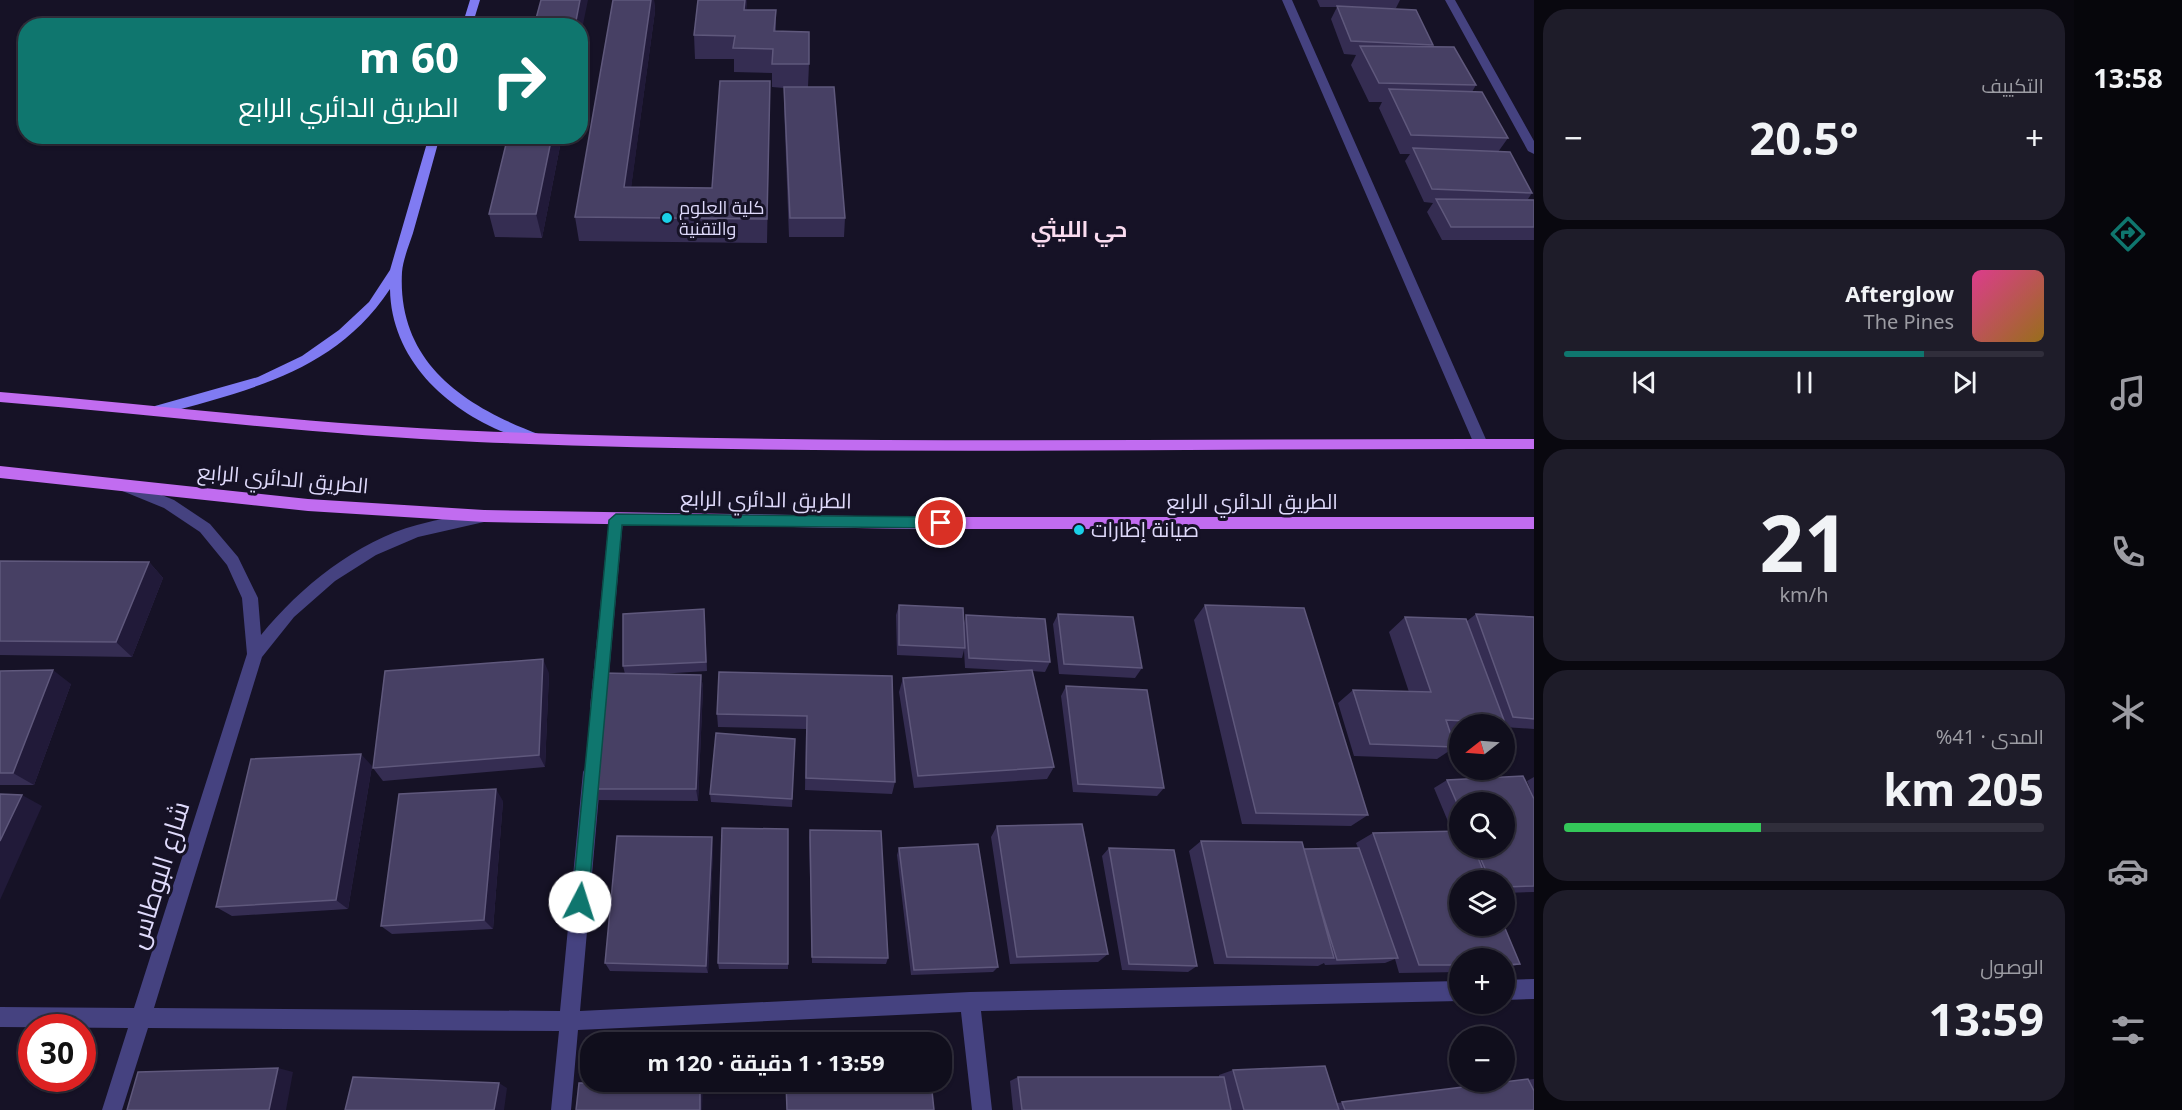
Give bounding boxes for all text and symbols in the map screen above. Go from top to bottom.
text: 60 m [359,28,459,85]
icon: right [480,42,558,120]
text: 13:58 [2093,59,2163,96]
text: التكييف [1981,72,2044,99]
text: الطريق الدائري الرابع [238,88,459,125]
text: 20.5° [1750,107,1858,168]
text: − [1564,115,1583,160]
text: + [2025,115,2044,160]
place label: كلية العلوم والتقنية [679,195,765,240]
marker: كلية العلوم والتقنية [660,211,674,225]
district label: حي الليثي [1031,213,1127,247]
icon: directions [2107,213,2149,255]
text: Afterglow [1845,278,1954,308]
text: The Pines [1864,308,1954,335]
icon: previous [1628,366,1661,399]
icon: pause [1788,366,1821,399]
icon: next [1948,366,1981,399]
icon: music [2107,372,2149,414]
street label: الطريق الدائري الرابع [196,457,370,502]
street label: الطريق الدائري الرابع [680,484,852,517]
street label: الطريق الدائري الرابع [1166,487,1338,518]
text: 21 [1759,489,1849,595]
pin [915,497,966,548]
icon: arrive [924,506,957,539]
place label: صيانة إطارات [1091,515,1199,543]
marker: صيانة إطارات [1072,523,1086,537]
icon: phone [2107,531,2149,573]
text: km/h [1779,581,1829,608]
icon: climate [2107,691,2149,733]
north arrow [1449,714,1515,780]
map controls [1449,714,1515,1092]
text: المدى · 41% [1936,723,2044,750]
text: 205 km [1883,758,2044,819]
button: search [1449,792,1515,858]
street label: شارع البوطاس [119,797,198,953]
icon: car [2107,850,2149,892]
position arrow [548,870,612,934]
button: layers [1449,870,1515,936]
button: + [1449,948,1515,1014]
text: الوصول [1980,953,2044,980]
text: 13:59 [1928,988,2044,1049]
icon: filters [2107,1009,2149,1051]
speed limit sign: 30 [18,1014,96,1092]
button: − [1449,1026,1515,1092]
text: 13:59 · 1 دقيقة · 120 m [647,1047,885,1077]

